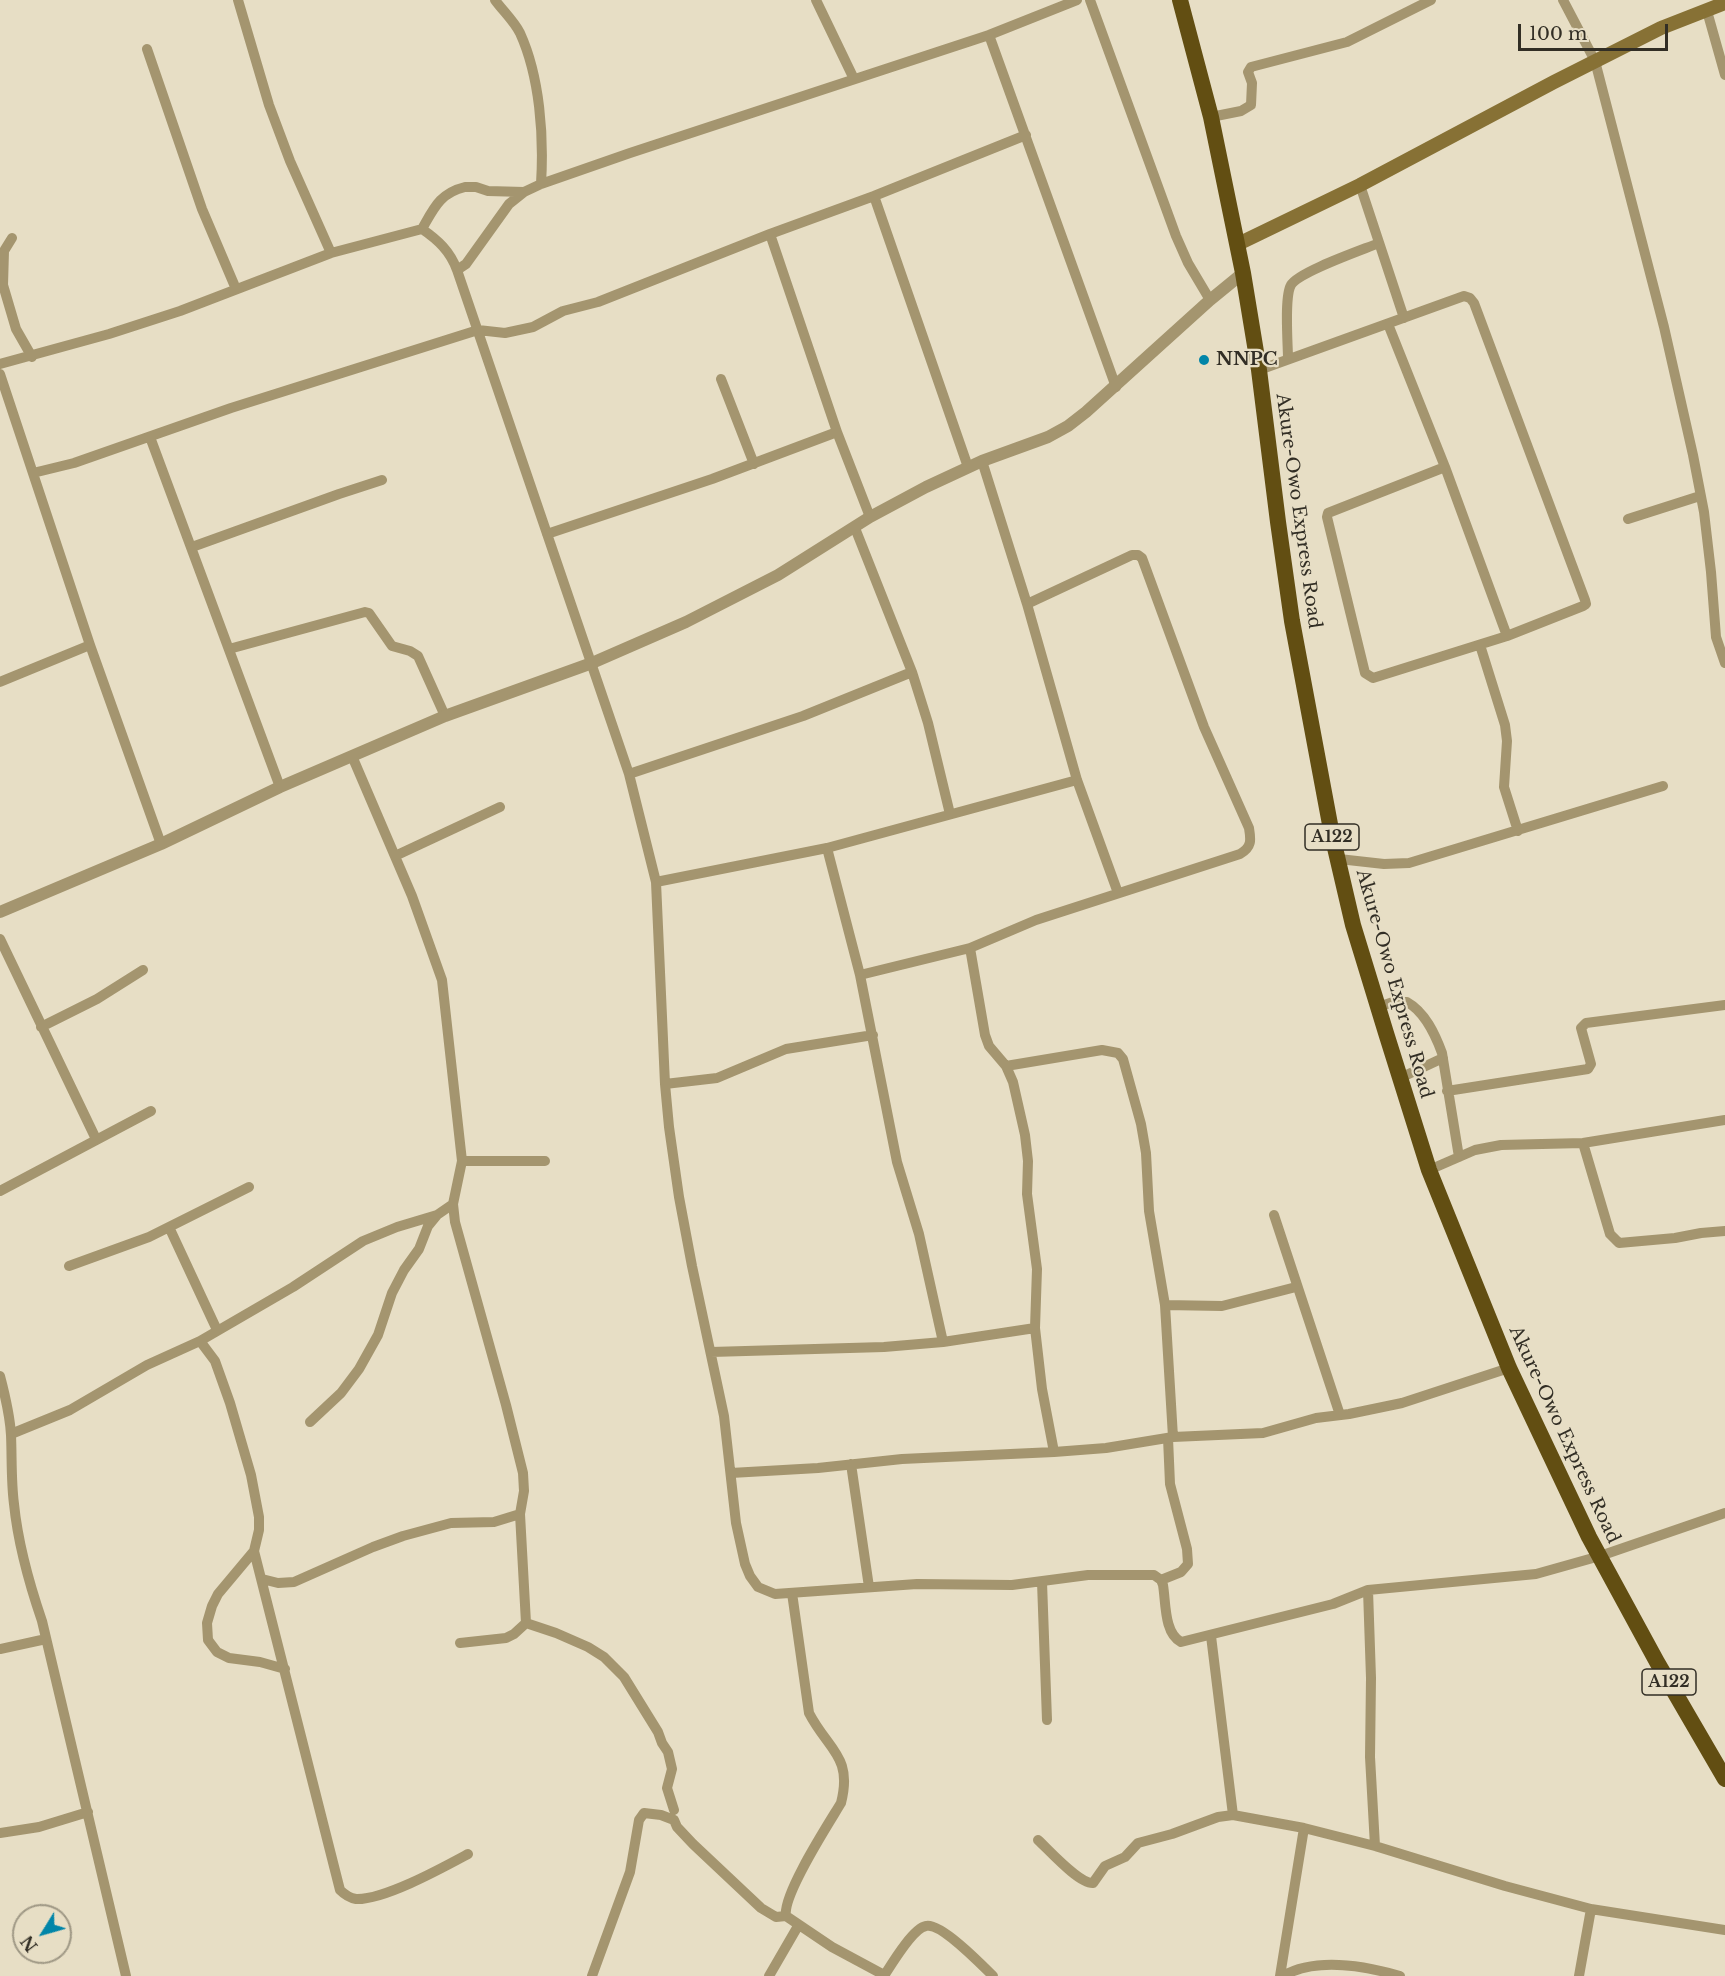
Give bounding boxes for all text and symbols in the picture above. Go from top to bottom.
scale bar [1521,12,1671,50]
text: 100 m [1529,23,1587,45]
place label: NNPC [1216,349,1278,371]
marker: NNPC [1197,353,1211,367]
street label: Akure-Owo Express Road [1271,392,1325,630]
road number: A122 [1305,824,1359,850]
street label: Akure-Owo Express Road [1351,867,1437,1101]
street label: Akure-Owo Express Road [1504,1323,1624,1547]
road number: A122 [1642,1669,1696,1695]
north arrow [12,1904,72,1964]
text: N [17,1932,42,1956]

